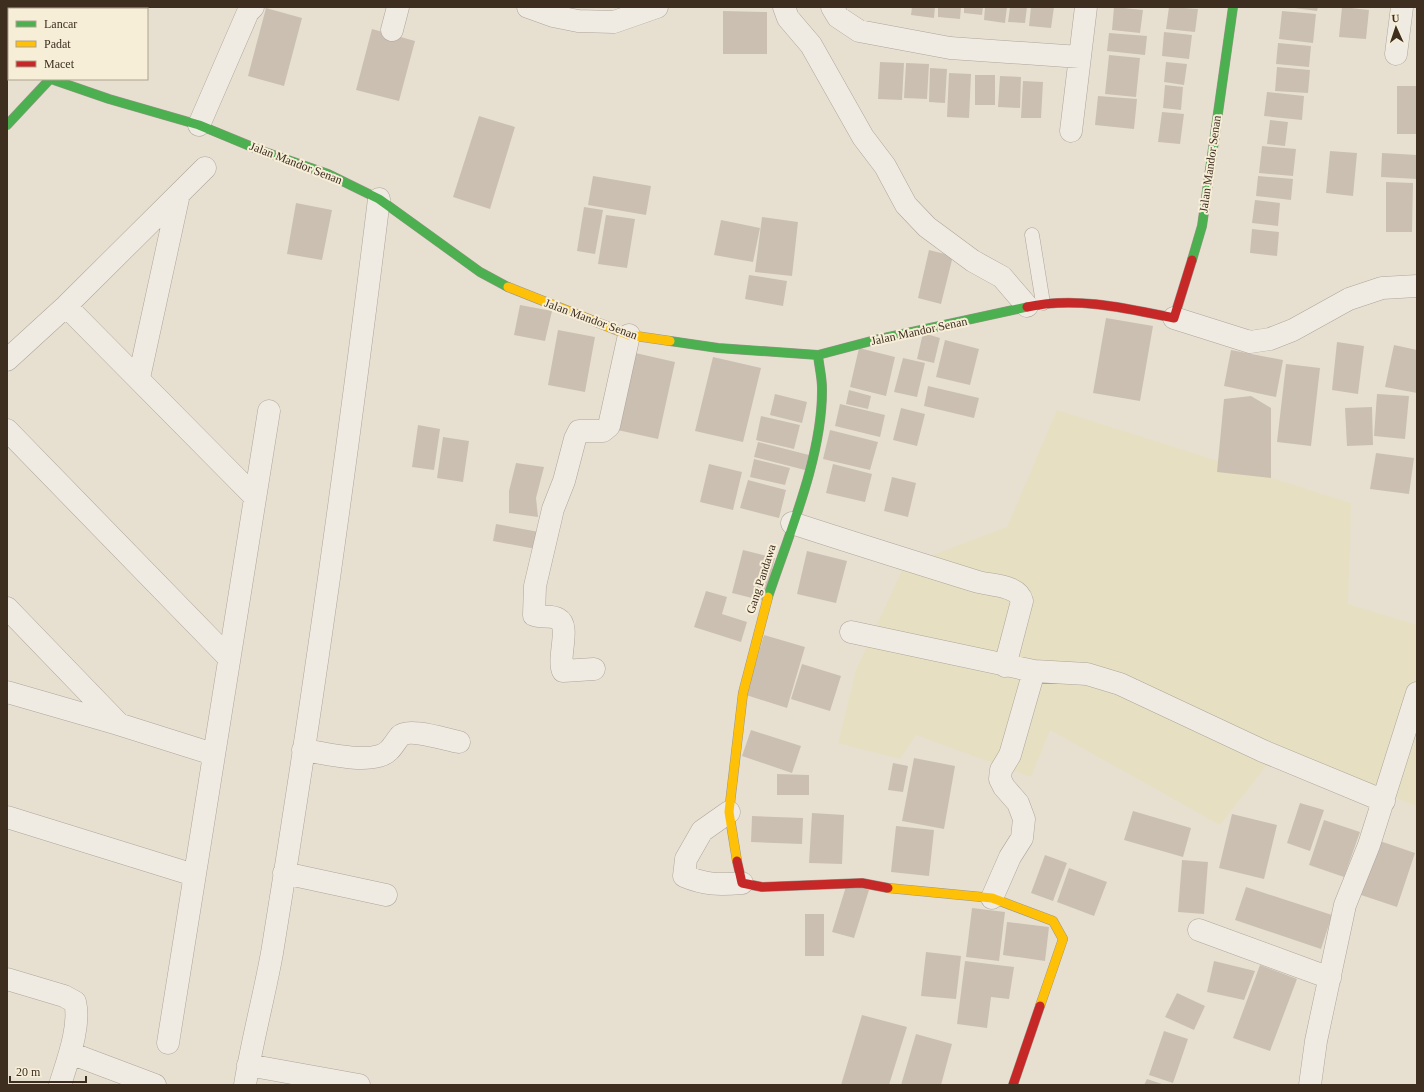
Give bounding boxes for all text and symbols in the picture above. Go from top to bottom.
legend [8,8,148,80]
north arrow [1376,8,1416,48]
text: U [1391,12,1400,24]
text: Lancar [44,17,77,31]
text: Padat [44,37,71,51]
text: Macet [44,57,75,71]
street label: Jalan Mandor Senan [1196,115,1224,213]
street label: Jalan Mandor Senan [248,139,344,187]
street label: Jalan Mandor Senan [543,296,639,342]
street label: Jalan Mandor Senan [870,314,968,348]
street label: Gang Pandawa [743,542,779,616]
scale bar [10,1058,86,1084]
text: 20 m [16,1065,41,1079]

